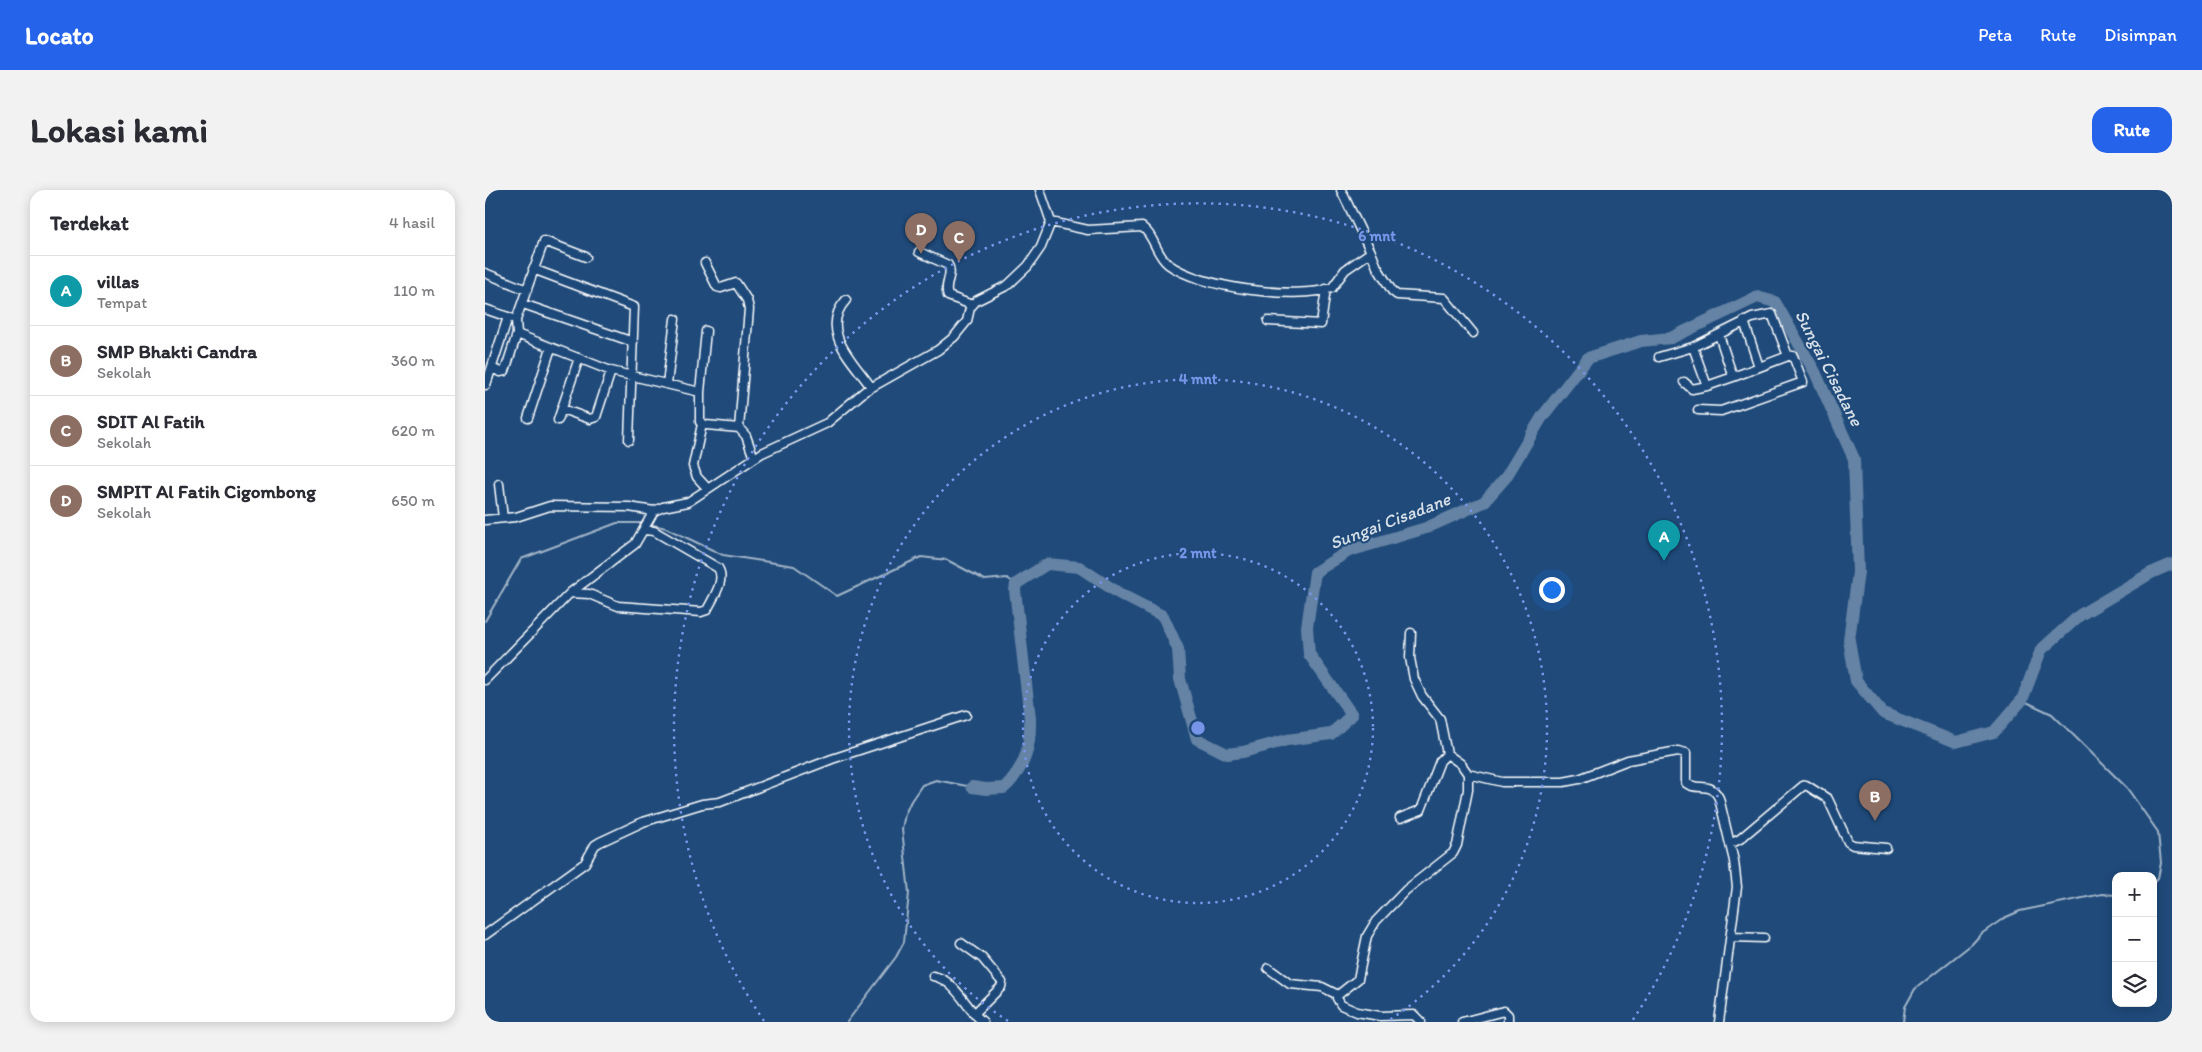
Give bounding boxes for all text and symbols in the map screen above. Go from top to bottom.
text: Locato [25,21,94,50]
text: Peta [1978,24,2012,46]
text: Rute [2040,24,2076,46]
text: Disimpan [2104,24,2177,46]
button: Rute [2092,107,2172,153]
text: Lokasi kami [30,109,208,151]
text: Terdekat [50,210,129,235]
text: 4 hasil [389,213,435,232]
pin: D [905,213,937,254]
pin: C [943,221,975,262]
text: 6 mnt [1358,227,1396,245]
text: villas [97,270,139,293]
text: A [61,281,71,300]
text: 110 m [393,281,435,300]
text: Tempat [97,293,147,312]
water label: Sungai Cisadane [1790,306,1868,431]
text: SMP Bhakti Candra [97,340,257,363]
text: B [61,351,71,370]
text: 360 m [391,351,435,370]
text: Sekolah [97,363,151,382]
text: 4 mnt [1179,370,1218,388]
text: SDIT Al Fatih [97,410,205,433]
text: C [61,421,71,440]
text: 620 m [391,421,435,440]
text: Sekolah [97,433,151,452]
text: SMPIT Al Fatih Cigombong [97,480,316,503]
water label: Sungai Cisadane [1327,487,1455,554]
text: D [61,491,71,510]
text: 650 m [391,491,435,510]
text: Sekolah [97,503,151,522]
pin: A [1648,520,1680,561]
text: 2 mnt [1179,544,1217,562]
your location [1539,577,1565,603]
centre of rings [1189,719,1207,737]
pin: B [1859,780,1891,821]
map controls [2112,872,2157,1007]
button: + [2112,872,2157,917]
button: − [2112,917,2157,962]
button: layers [2112,962,2157,1007]

